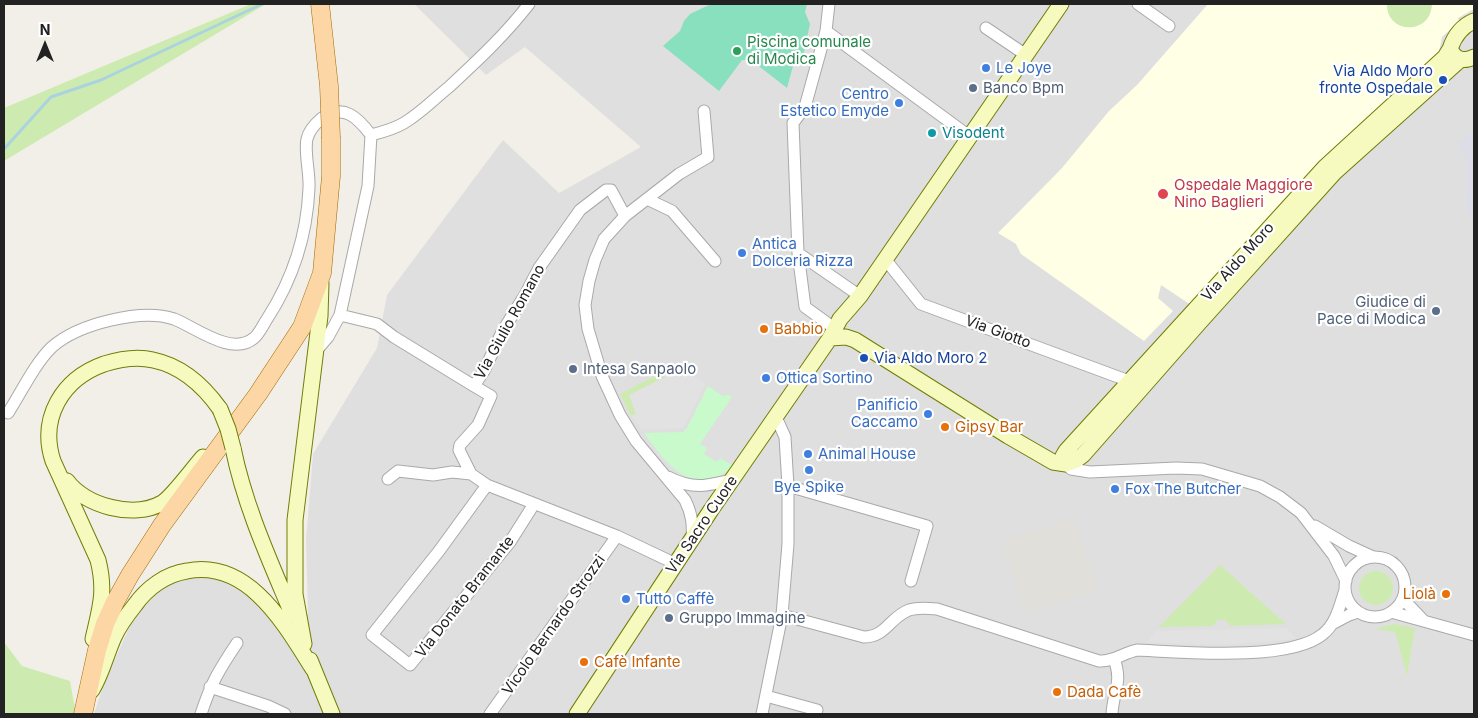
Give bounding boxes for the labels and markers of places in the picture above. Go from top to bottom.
place label: Piscina comunale di Modica [747,33,871,68]
marker: Piscina comunale di Modica [731,45,743,57]
place label: Le Joye [996,59,1052,77]
marker: Le Joye [980,62,992,74]
place label: Via Aldo Moro fronte Ospedale [1319,62,1433,97]
marker: Via Aldo Moro fronte Ospedale [1437,74,1449,86]
place label: Banco Bpm [983,79,1064,97]
marker: Banco Bpm [967,82,979,94]
place label: Centro Estetico Emyde [780,85,889,120]
marker: Centro Estetico Emyde [893,97,905,109]
place label: Visodent [942,124,1005,142]
marker: Visodent [926,127,938,139]
place label: Ospedale Maggiore Nino Baglieri [1174,176,1313,211]
marker: Ospedale Maggiore Nino Baglieri [1156,187,1170,201]
place label: Antica Dolceria Rizza [752,235,853,270]
marker: Antica Dolceria Rizza [736,247,748,259]
place label: Giudice di Pace di Modica [1317,293,1426,328]
marker: Giudice di Pace di Modica [1430,305,1442,317]
place label: Babbio [774,320,823,338]
marker: Babbio [758,323,770,335]
place label: Via Aldo Moro 2 [874,349,987,367]
marker: Via Aldo Moro 2 [858,352,870,364]
place label: Intesa Sanpaolo [583,360,696,378]
marker: Intesa Sanpaolo [567,363,579,375]
place label: Ottica Sortino [776,369,873,387]
marker: Ottica Sortino [760,372,772,384]
place label: Panificio Caccamo [851,396,918,431]
marker: Panificio Caccamo [922,408,934,420]
place label: Gipsy Bar [955,418,1023,436]
marker: Gipsy Bar [939,421,951,433]
place label: Animal House [818,445,916,463]
marker: Animal House [802,448,814,460]
marker: Bye Spike [803,464,815,476]
place label: Bye Spike [774,478,844,496]
place label: Fox The Butcher [1125,480,1241,498]
marker: Fox The Butcher [1109,483,1121,495]
place label: Liolà [1403,585,1436,603]
marker: Liolà [1440,588,1452,600]
place label: Tutto Caffè [636,590,714,608]
marker: Tutto Caffè [620,593,632,605]
place label: Gruppo Immagine [679,609,805,627]
marker: Gruppo Immagine [663,612,675,624]
place label: Cafè Infante [594,653,680,671]
marker: Cafè Infante [578,656,590,668]
place label: Dada Cafè [1067,683,1141,701]
marker: Dada Cafè [1051,686,1063,698]

